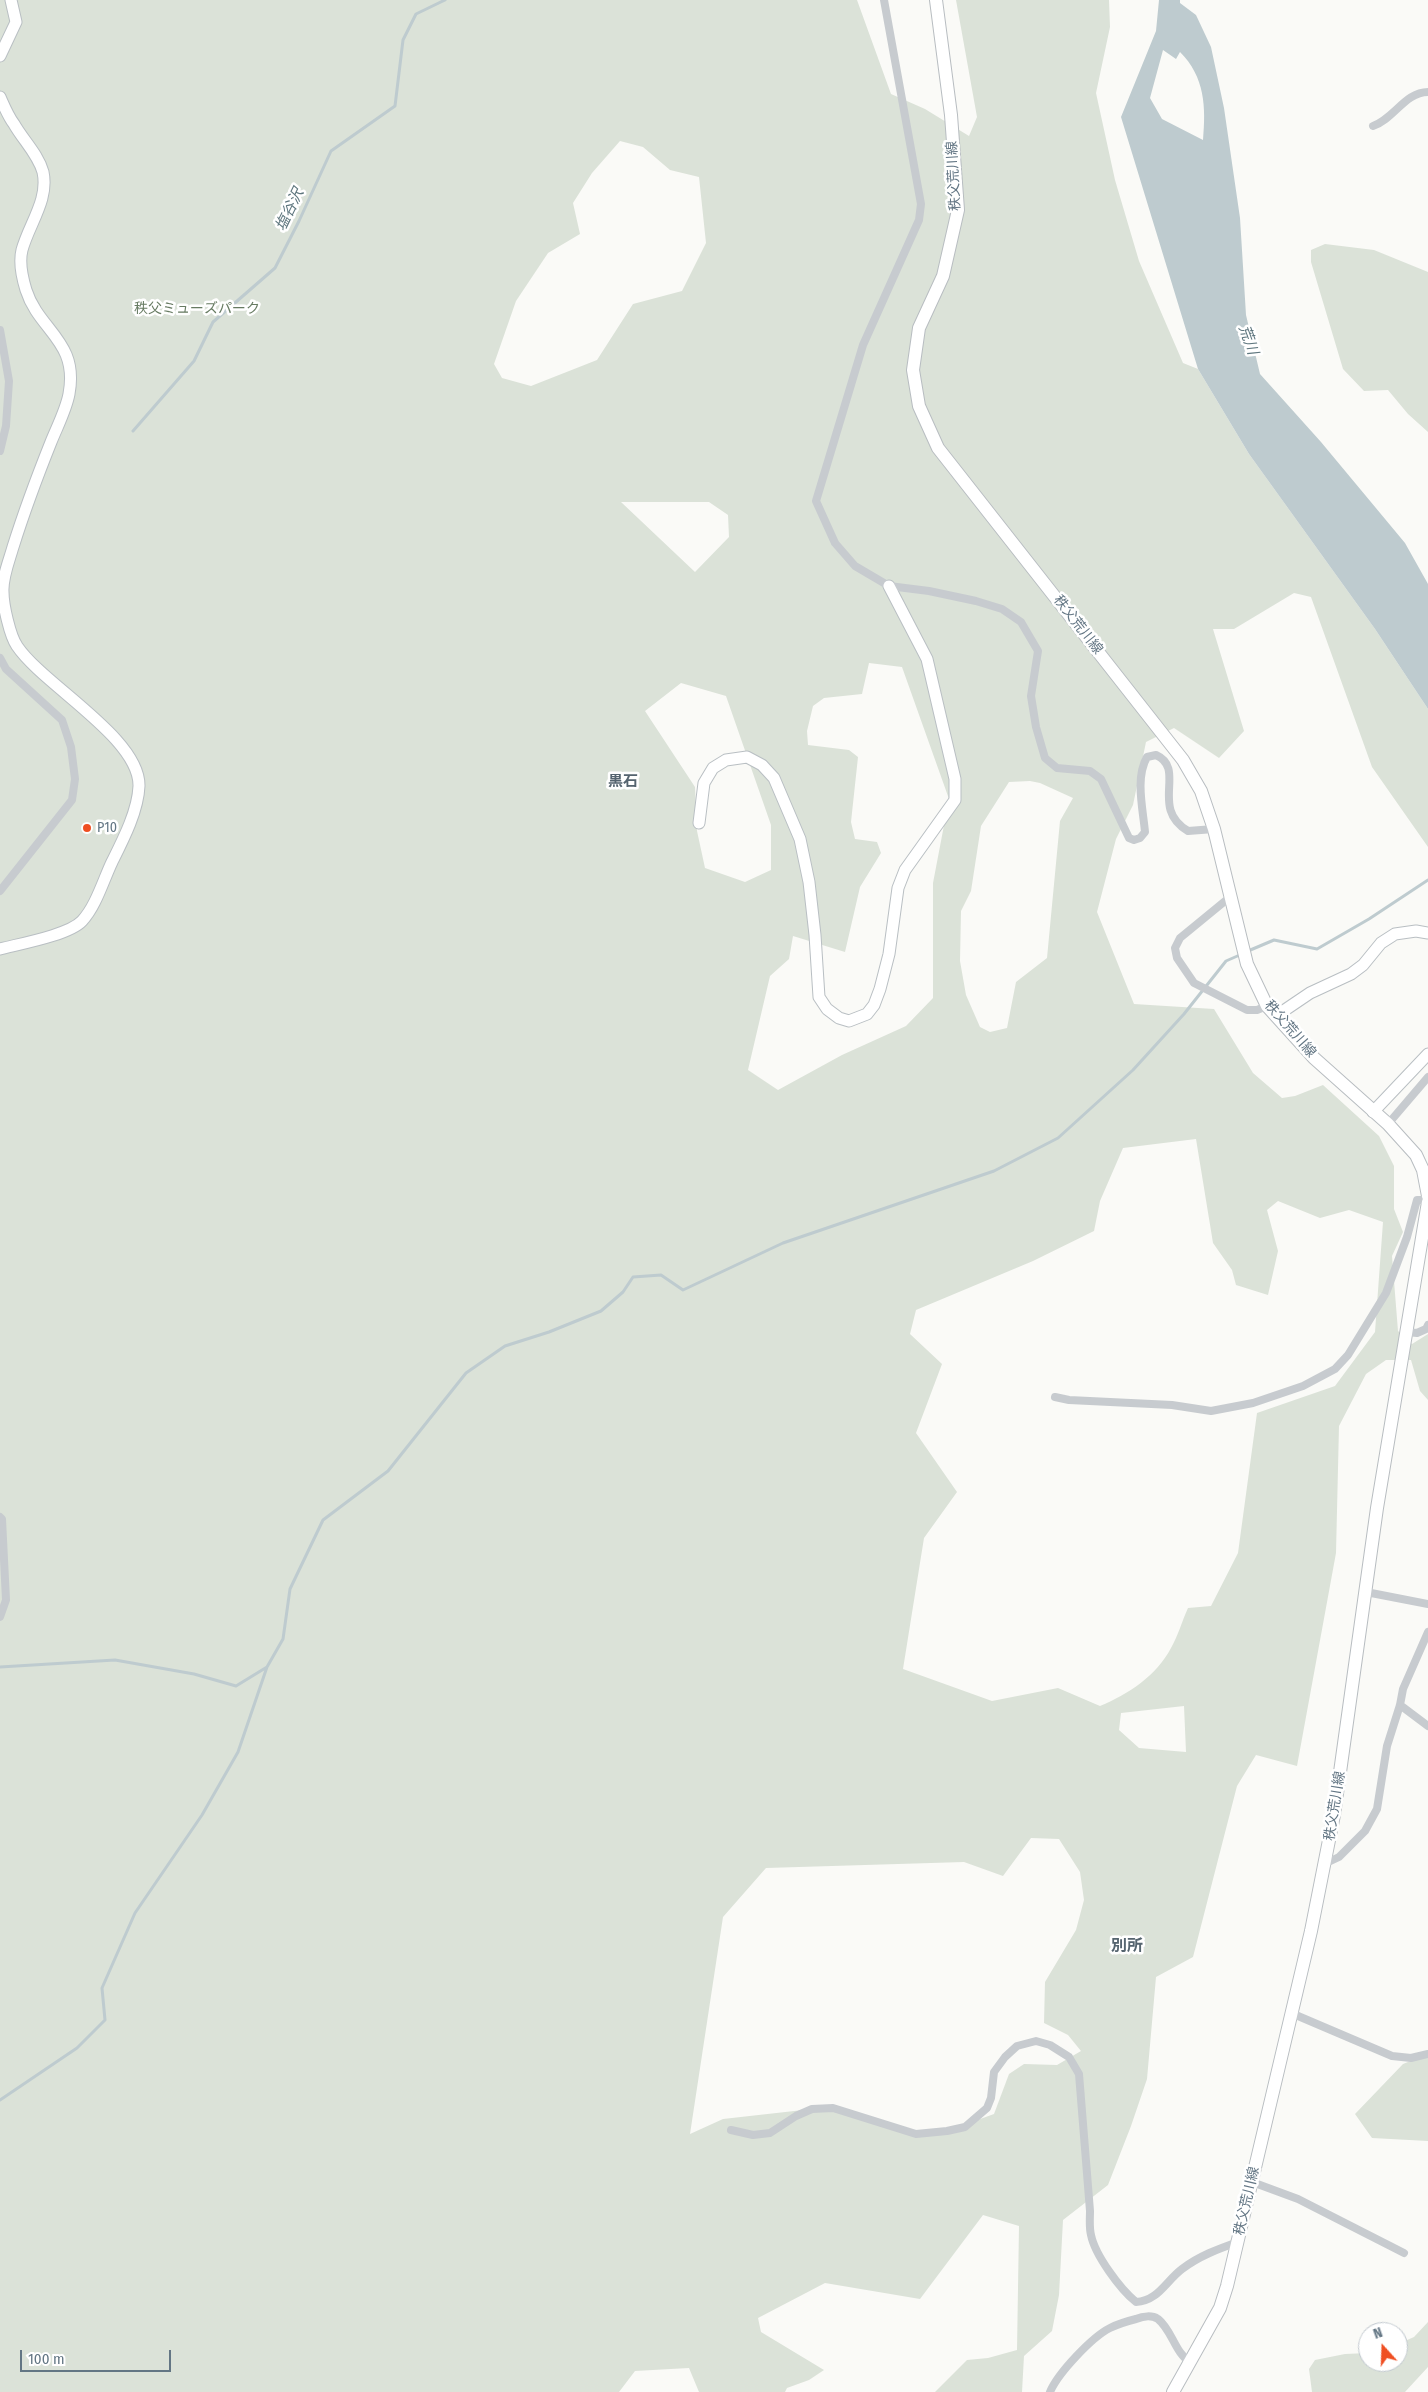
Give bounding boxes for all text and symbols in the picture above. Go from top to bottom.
street label: 秩父荒川線 [944,141,964,211]
water label: 塩谷沢 [272,186,308,234]
park label: 秩父ミューズパーク [134,301,260,317]
water label: 荒川 [1234,323,1262,357]
street label: 秩父荒川線 [1050,592,1106,658]
district label: 黒石 [608,773,638,791]
place label: P10 [97,820,117,836]
marker: P10 [81,822,93,834]
street label: 秩父荒川線 [1261,997,1319,1061]
street label: 秩父荒川線 [1321,1770,1349,1842]
district label: 別所 [1111,1937,1143,1957]
street label: 秩父荒川線 [1231,2165,1263,2237]
north arrow [1358,2322,1408,2372]
text: N [1371,2324,1385,2343]
scale bar [22,2340,174,2372]
text: 100 m [28,2350,65,2368]

